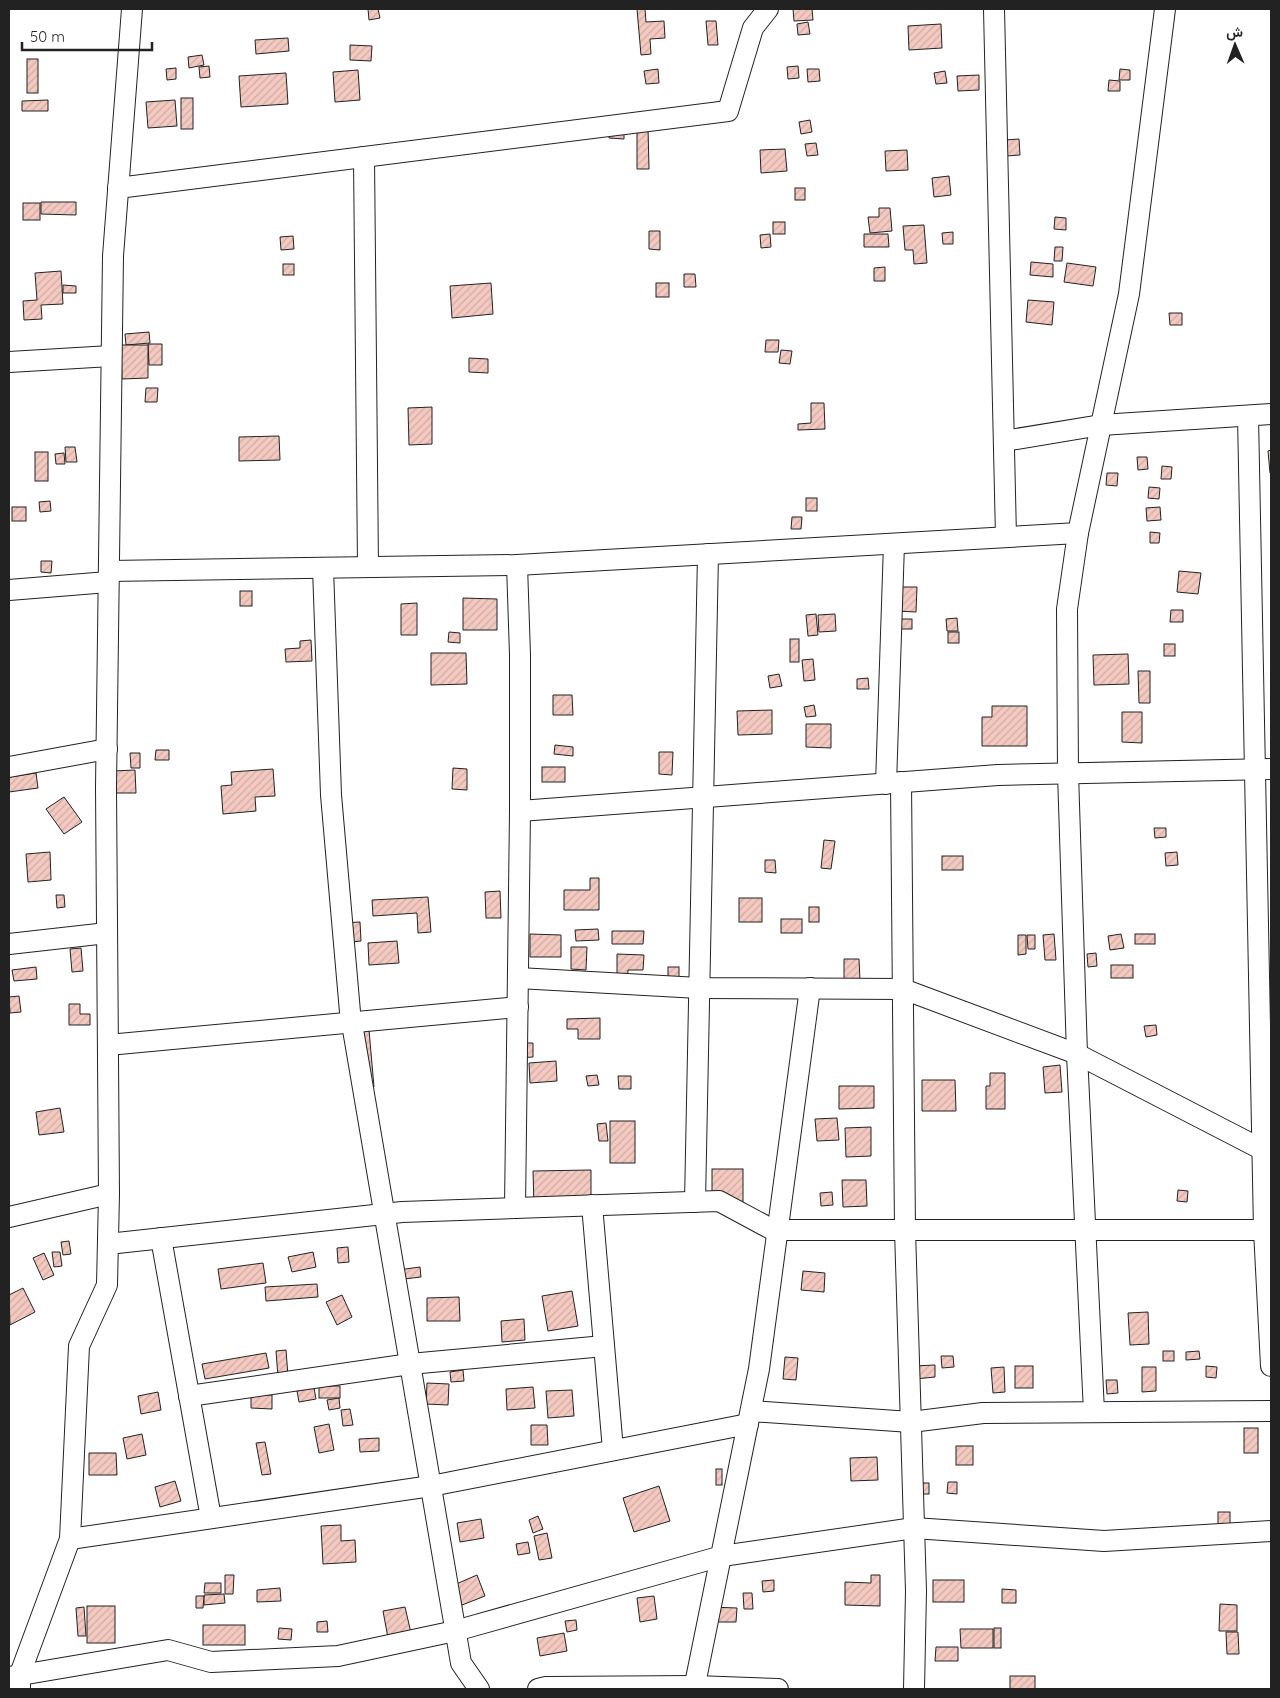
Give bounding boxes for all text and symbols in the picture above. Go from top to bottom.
scale bar [22,20,152,52]
north arrow [1210,20,1260,70]
text: ش [1226,23,1243,41]
text: 50 m [30,27,65,46]

